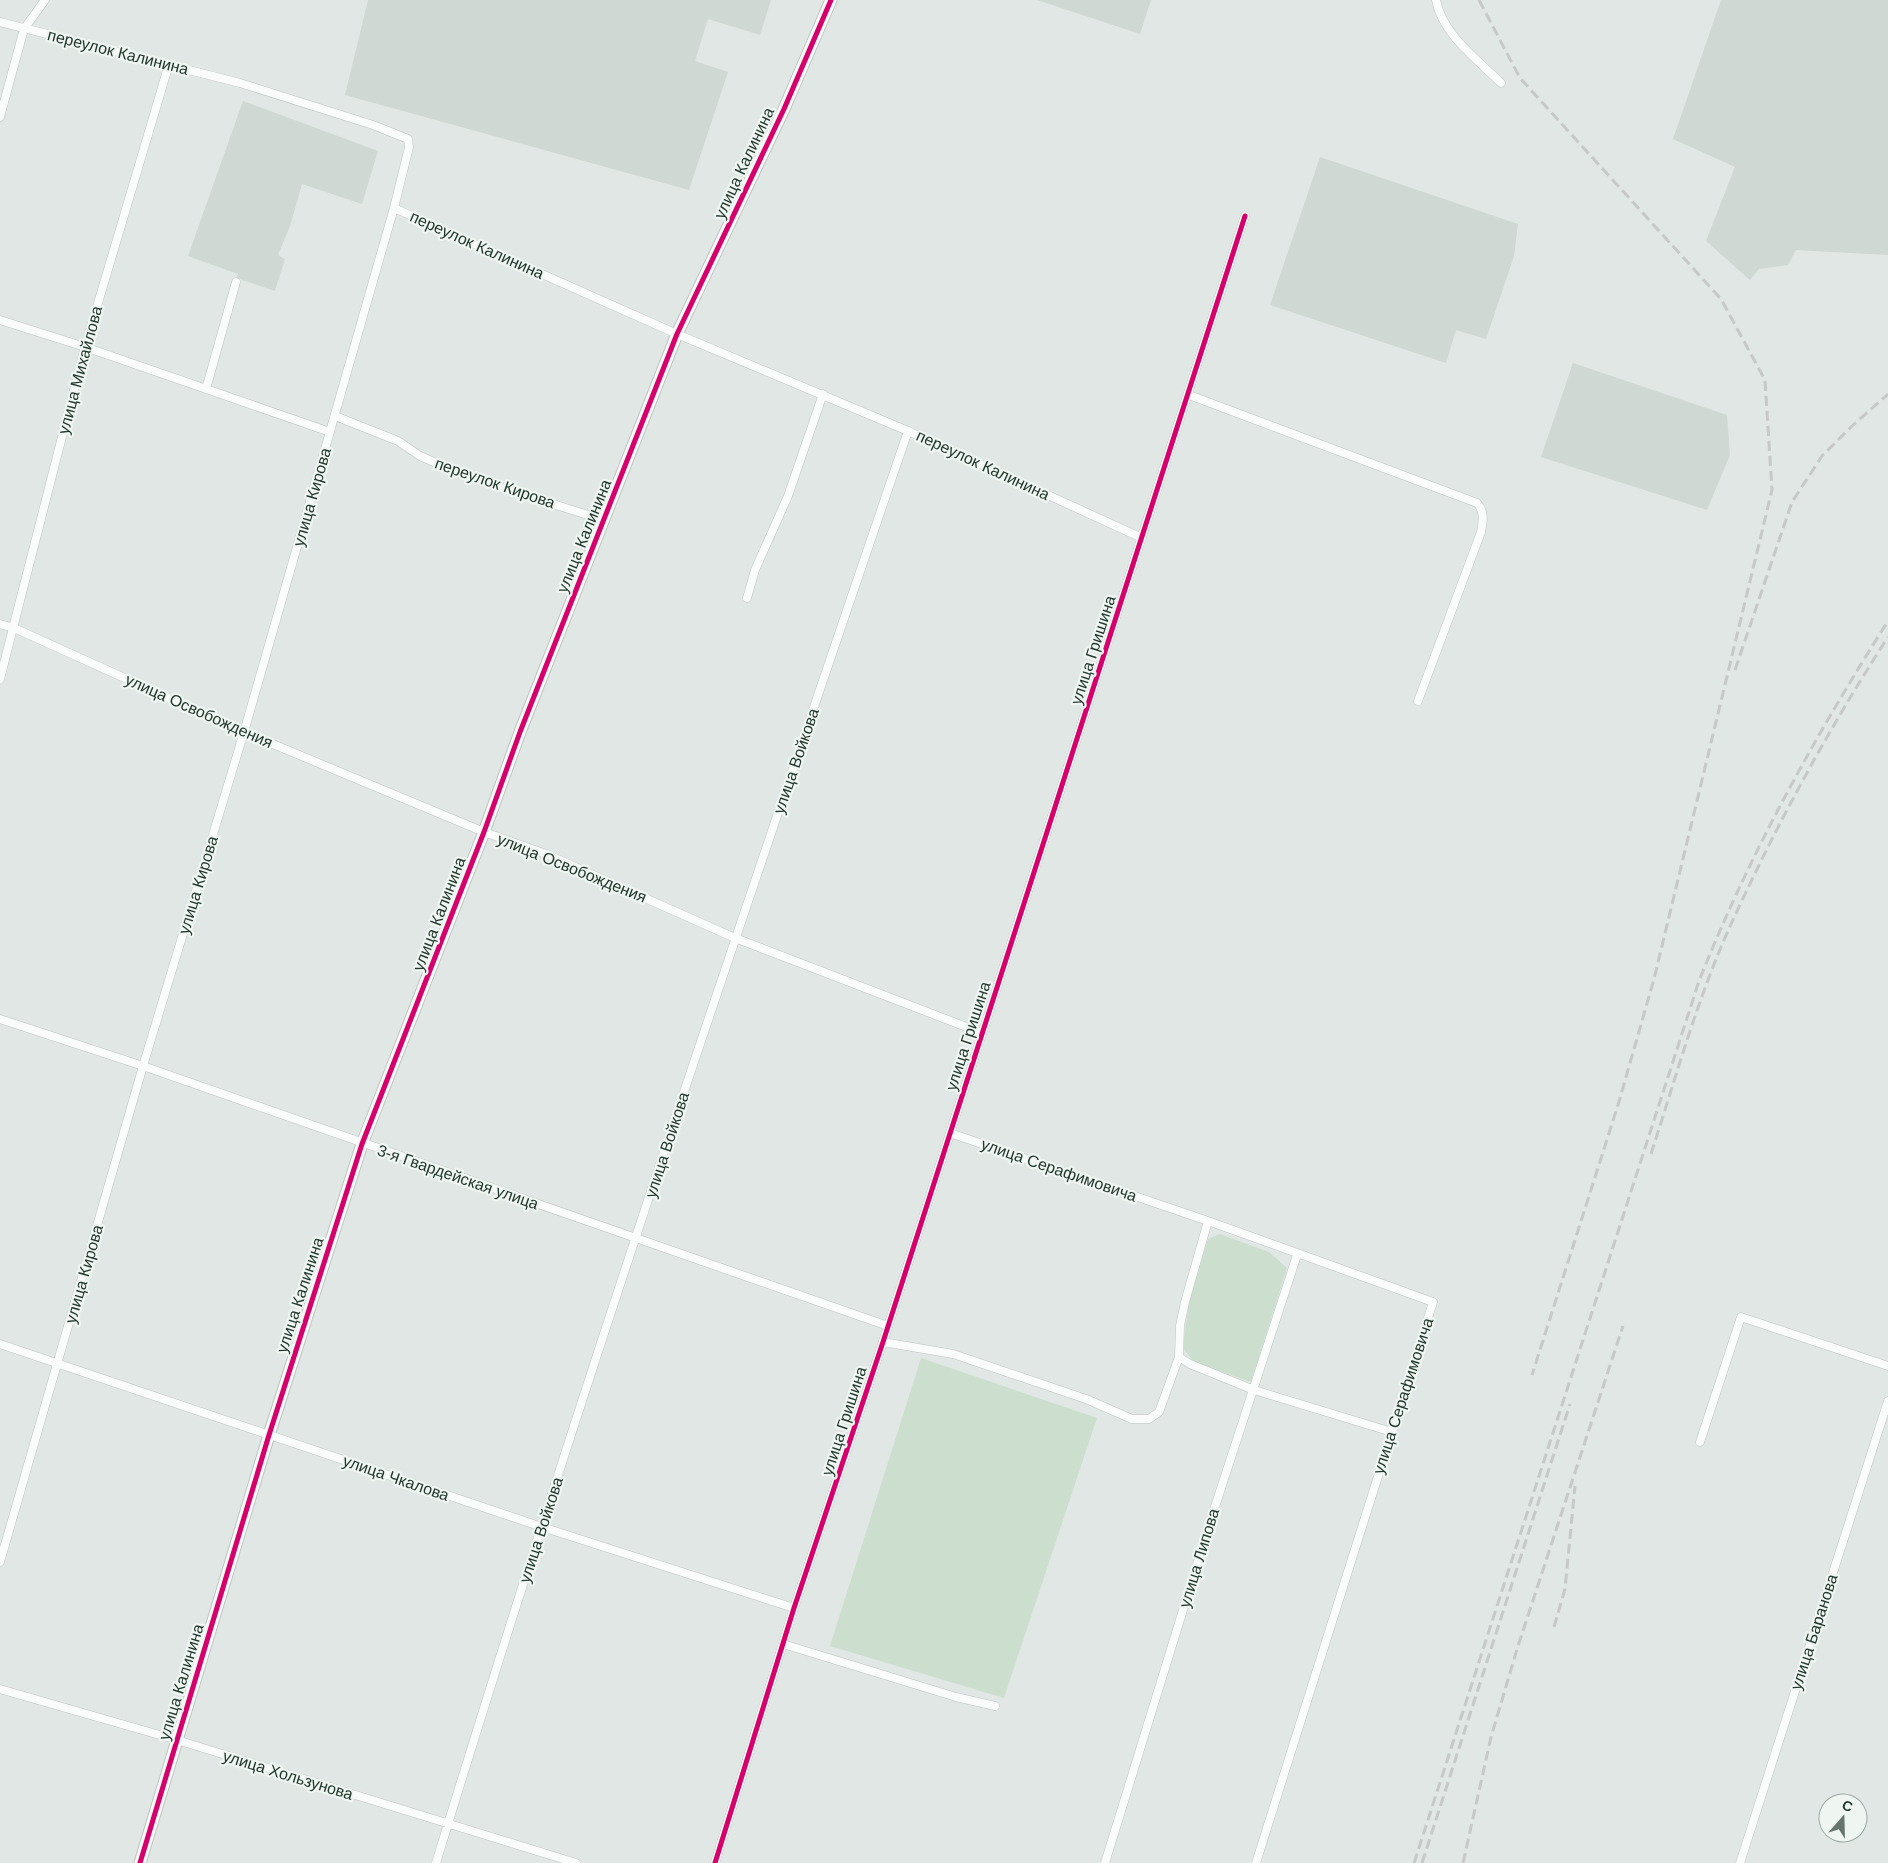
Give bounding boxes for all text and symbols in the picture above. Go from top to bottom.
street label: переулок Калинина [46,26,190,78]
street label: улица Калинина [711,105,777,221]
street label: переулок Калинина [407,208,547,282]
street label: улица Михайлова [55,304,105,436]
street label: переулок Калинина [914,427,1052,503]
street label: улица Кирова [290,446,334,548]
street label: переулок Кирова [433,454,557,512]
street label: улица Калинина [554,477,614,595]
street label: улица Гришина [1067,593,1119,707]
street label: улица Освобождения [123,671,275,751]
street label: улица Войкова [770,706,822,816]
street label: улица Освобождения [495,830,649,906]
street label: улица Кирова [175,834,221,936]
street label: улица Калинина [409,855,469,973]
street label: улица Гришина [942,979,994,1093]
street label: улица Войкова [642,1090,692,1200]
street label: улица Серафимовича [979,1135,1139,1205]
street label: 3-я Гвардейская улица [375,1141,541,1213]
street label: улица Кирова [62,1223,106,1325]
street label: улица Калинина [273,1235,327,1355]
street label: улица Серафимовича [1370,1316,1436,1476]
street label: улица Гришина [818,1364,870,1478]
street label: улица Чкалова [341,1452,451,1504]
street label: улица Войкова [516,1475,566,1585]
street label: улица Липова [1176,1506,1222,1610]
street label: улица Баранова [1787,1572,1841,1692]
street label: улица Калинина [155,1622,207,1742]
street label: улица Хользунова [221,1747,355,1803]
north arrow [1818,1793,1868,1843]
text: С [1840,1797,1855,1815]

